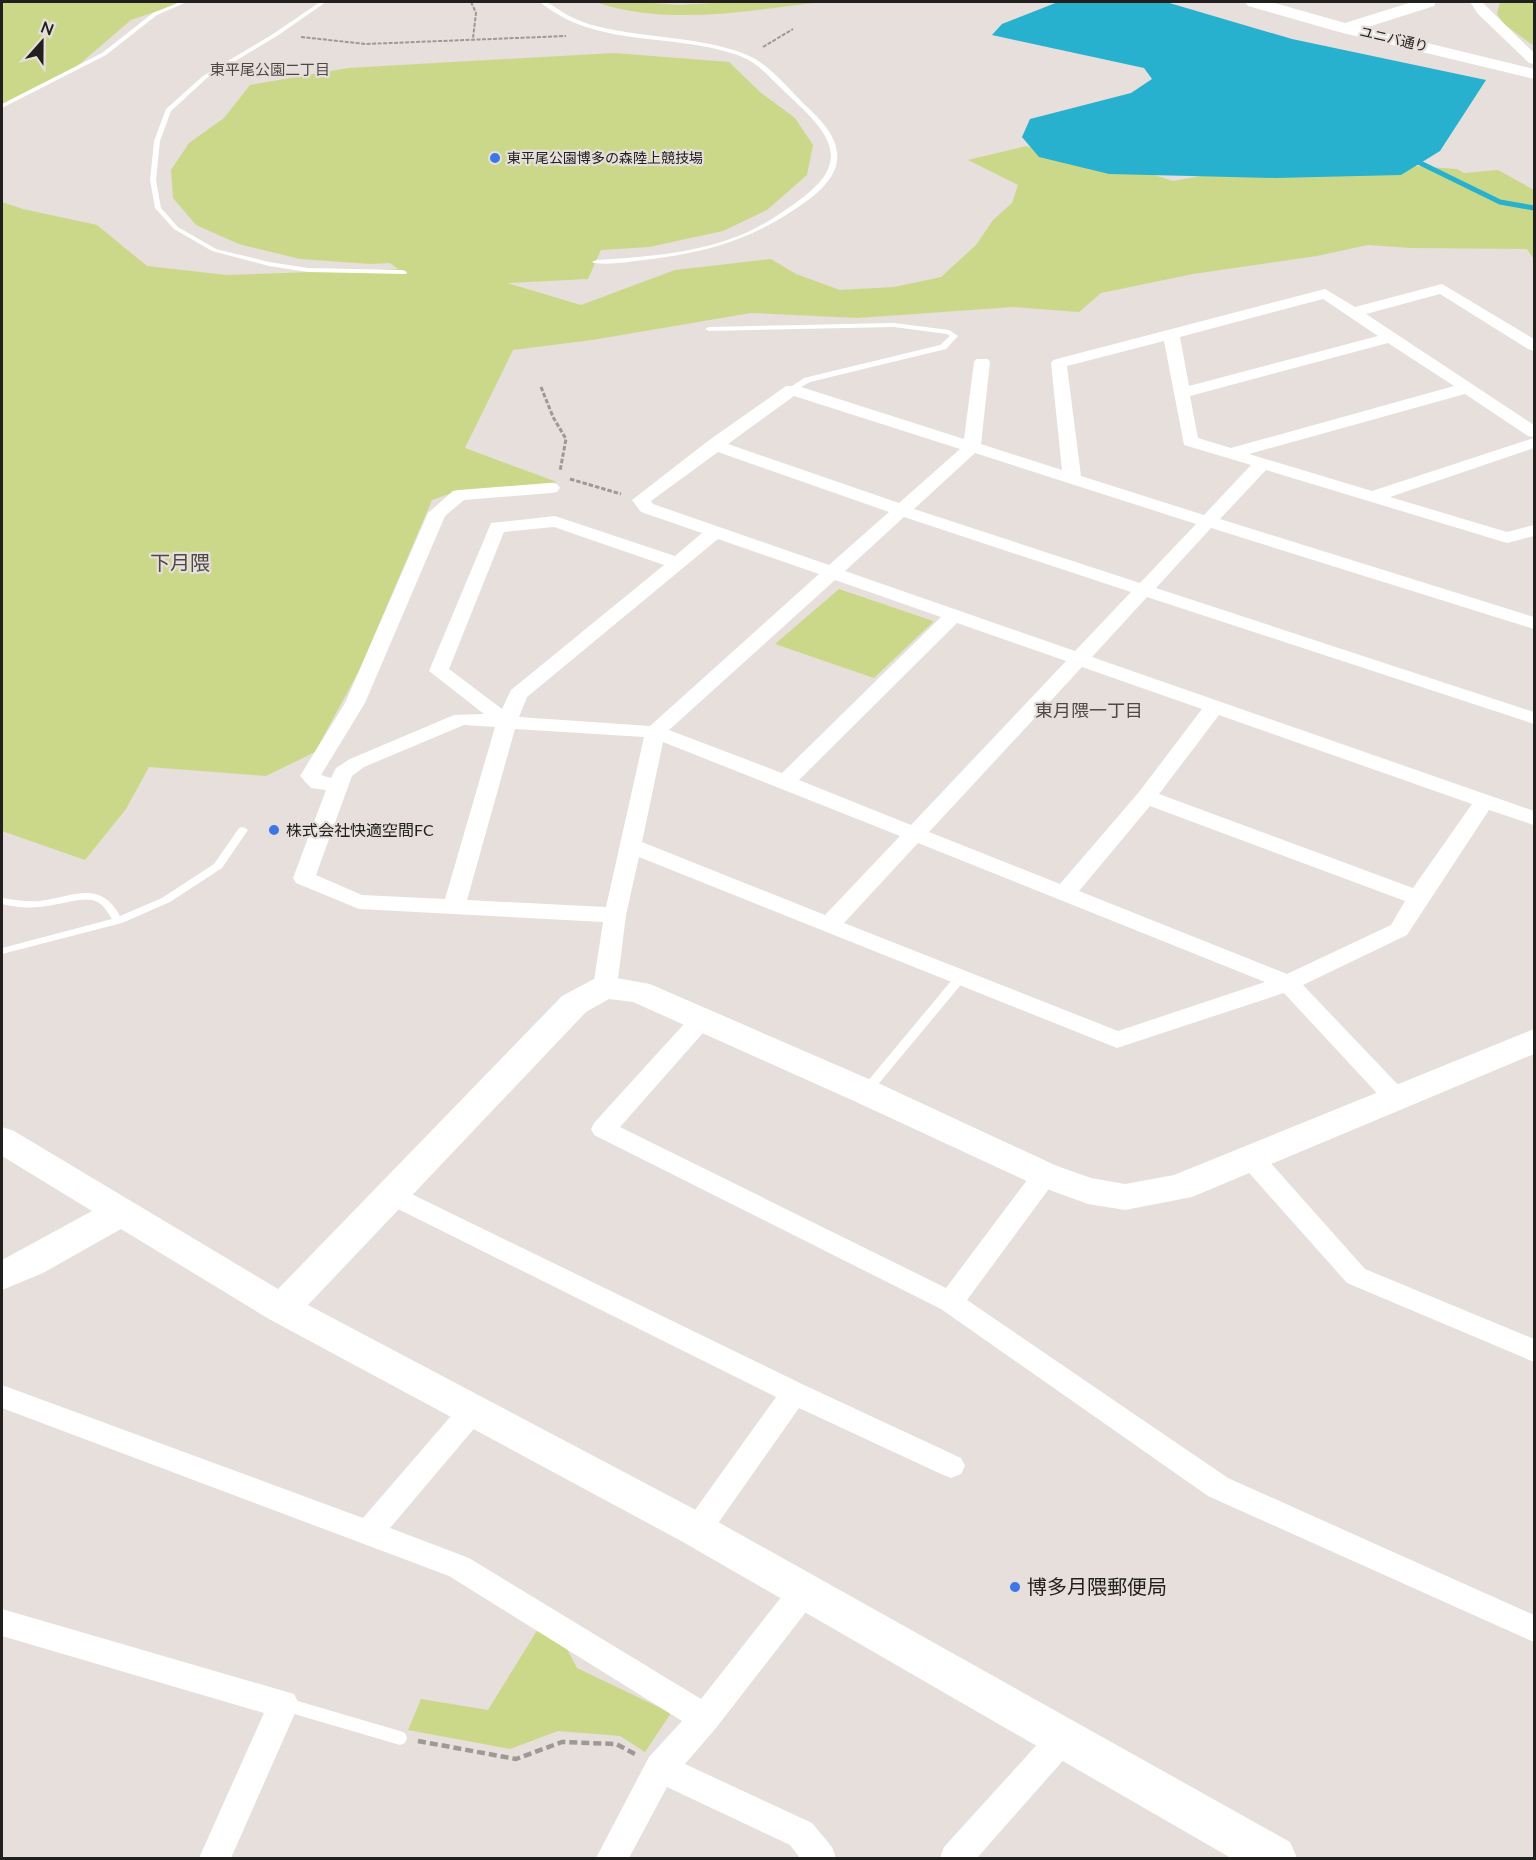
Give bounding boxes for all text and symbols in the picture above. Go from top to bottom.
north arrow [12,12,72,72]
text: N [38,16,57,39]
street label: ユニバ通り [1358,22,1430,55]
district label: 東平尾公園二丁目 [210,60,330,78]
place label: 東平尾公園博多の森陸上競技場 [507,149,703,166]
marker: 東平尾公園博多の森陸上競技場 [488,151,502,165]
district label: 下月隈 [150,550,210,574]
district label: 東月隈一丁目 [1035,699,1143,721]
place label: 株式会社快適空間FC [286,820,434,839]
marker: 株式会社快適空間FC [267,823,281,837]
place label: 博多月隈郵便局 [1027,1574,1167,1598]
marker: 博多月隈郵便局 [1008,1580,1022,1594]

